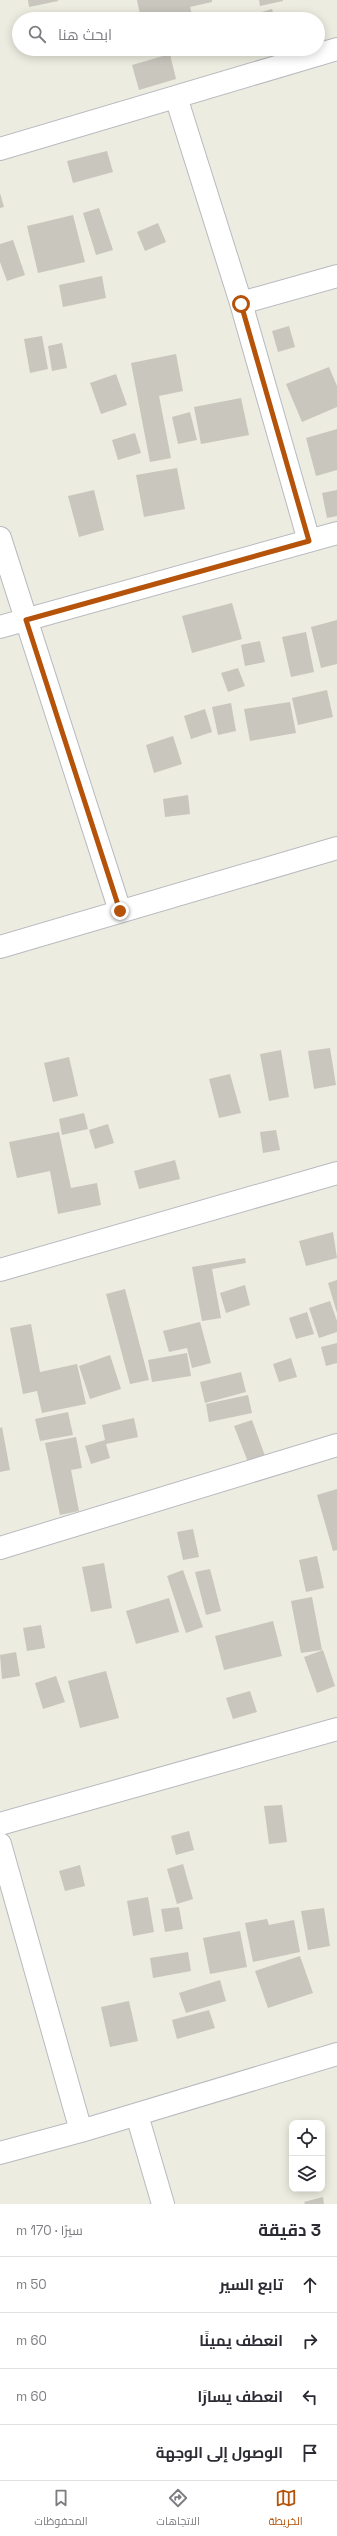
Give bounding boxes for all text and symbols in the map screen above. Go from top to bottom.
search box [12,12,325,56]
icon: search [26,23,48,45]
text: ابحث هنا [58,25,112,44]
route start [232,295,250,313]
route end [111,902,129,920]
map controls [289,2120,325,2192]
button: locate [289,2120,325,2156]
button: layers [289,2156,325,2192]
text: 3 دقيقة [258,2219,321,2241]
text: سيرًا · 170 m [16,2222,83,2239]
icon: ahead [299,2274,321,2296]
text: تابع السير [220,2275,283,2294]
text: 50 m [16,2276,47,2293]
icon: right [299,2330,321,2352]
text: انعطف يمينًا [199,2331,283,2350]
text: 60 m [16,2332,47,2349]
icon: left [299,2386,321,2408]
text: انعطف يسارًا [197,2387,283,2406]
text: 60 m [16,2388,47,2405]
icon: arrive [299,2442,321,2464]
text: الوصول إلى الوجهة [156,2443,283,2462]
tab: المحفوظات [34,2487,88,2531]
tab: الاتجاهات [156,2487,200,2531]
tab: الخريطة [268,2487,303,2531]

